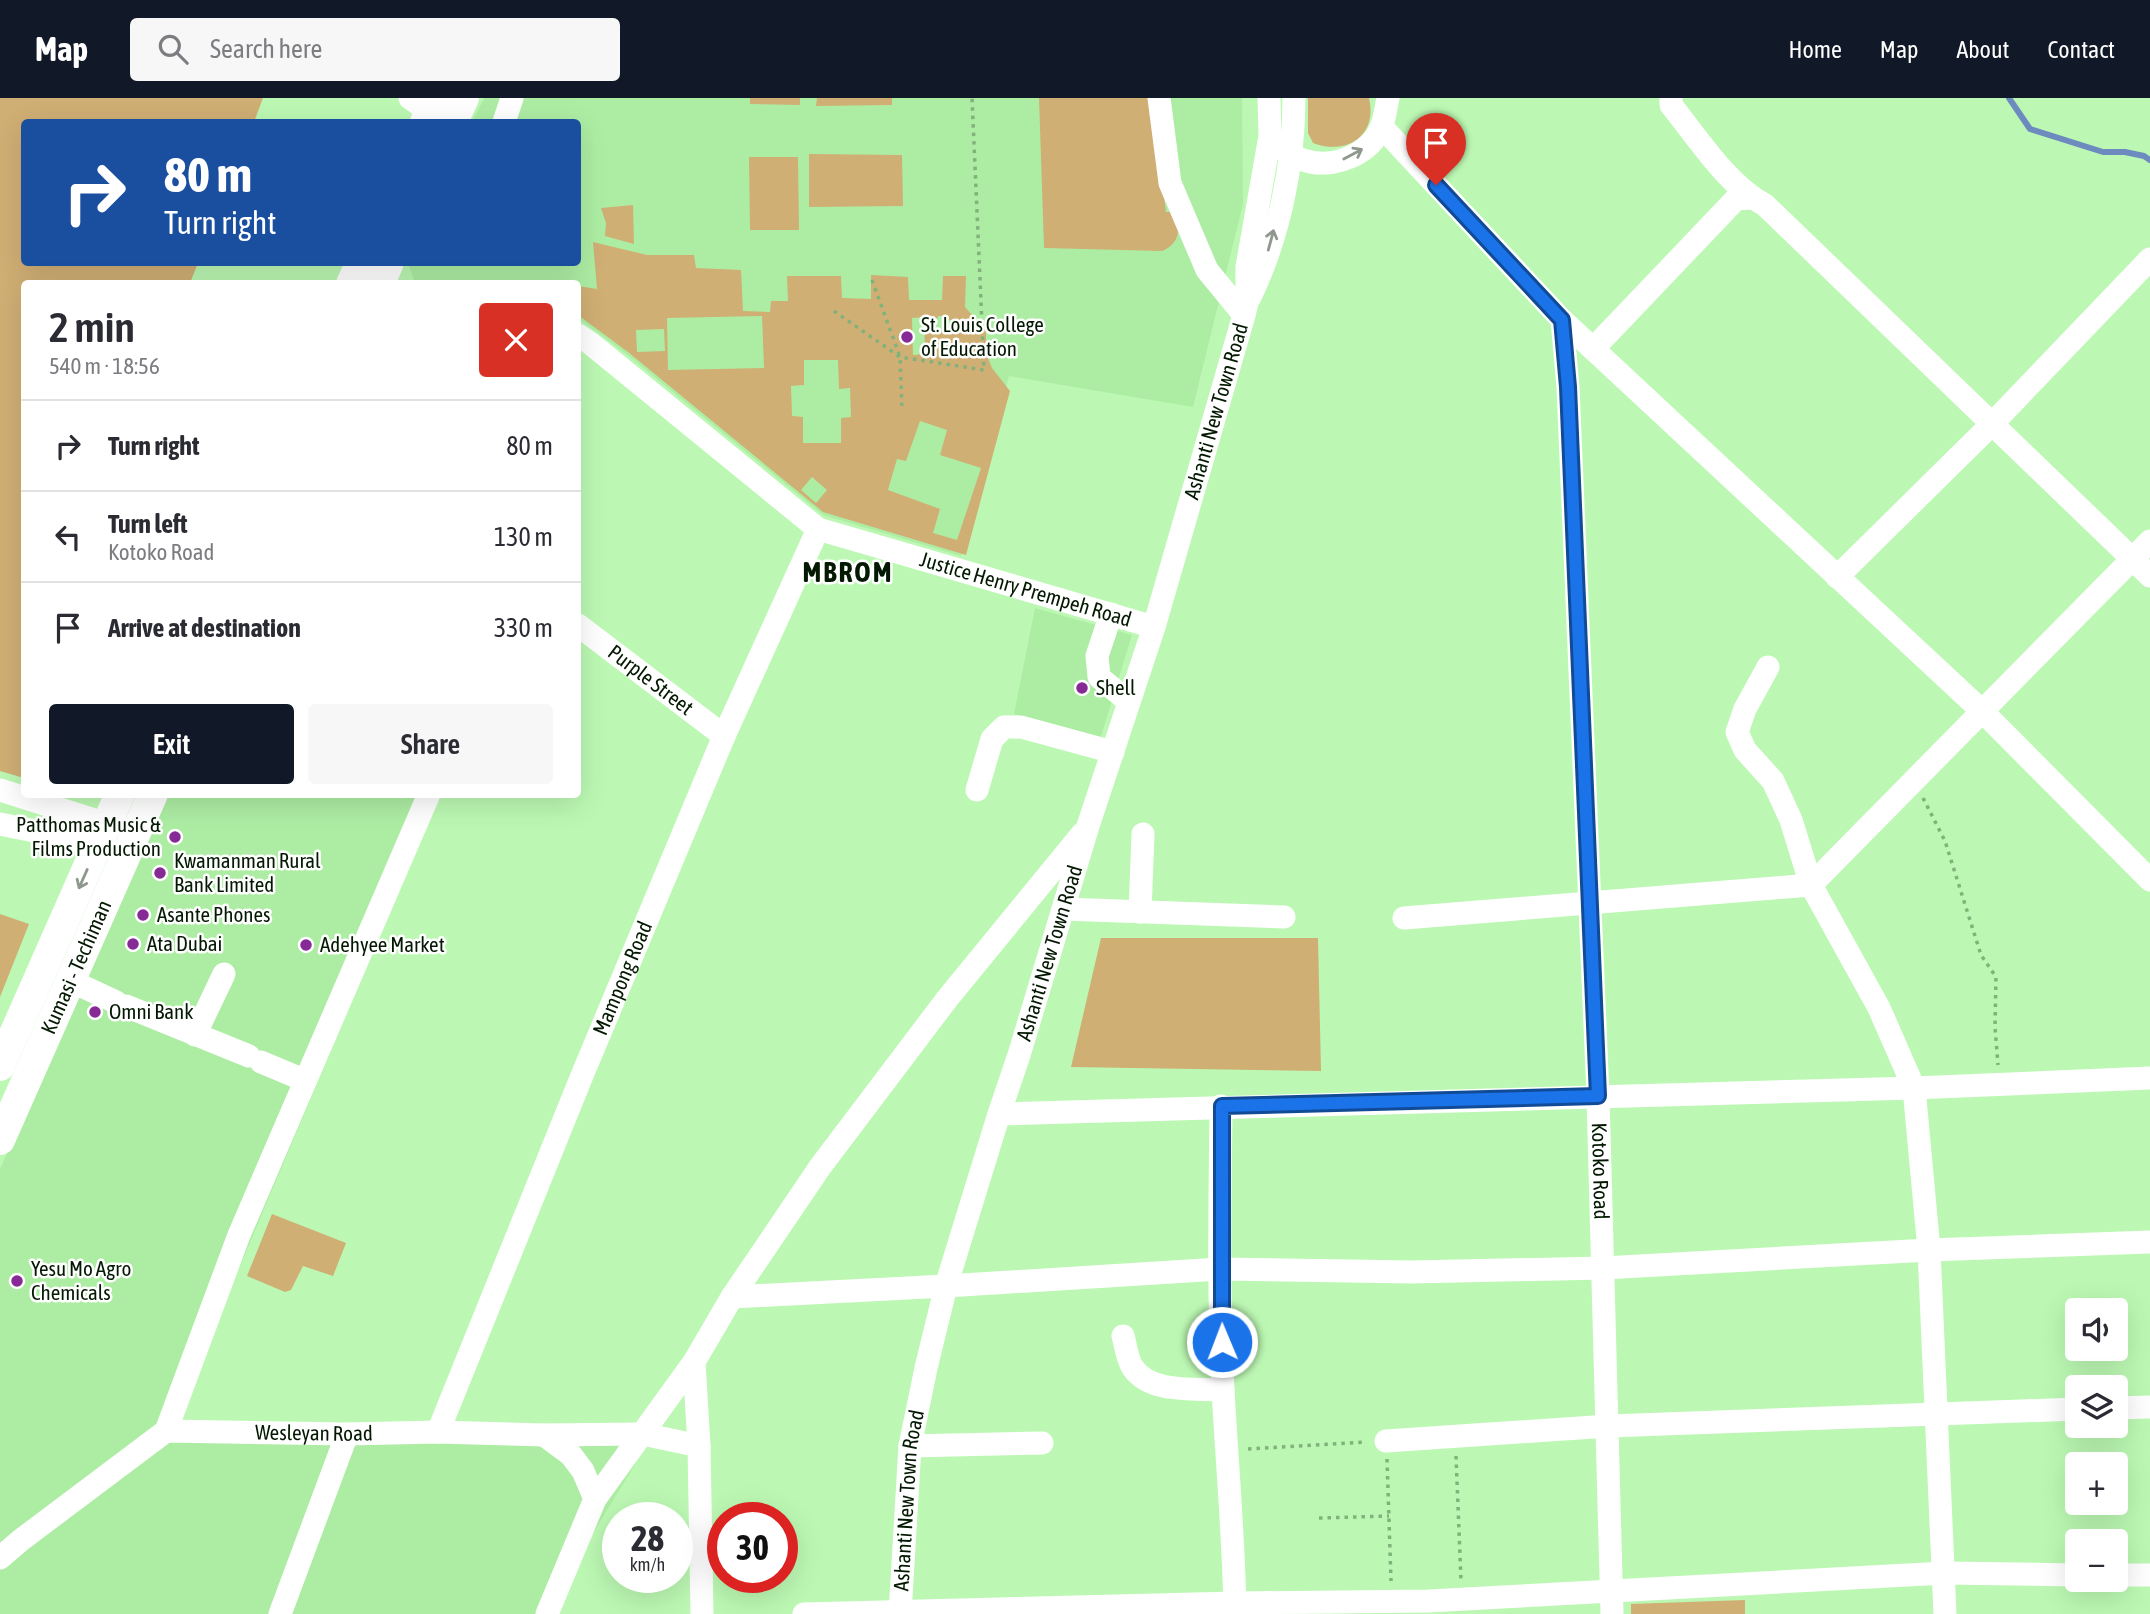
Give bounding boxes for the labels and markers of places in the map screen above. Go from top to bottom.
pin [1406,113,1466,185]
place label: St. Louis College of Education [921,312,1044,360]
marker: St. Louis College of Education [899,329,915,345]
place label: Shell [1096,675,1136,699]
marker: Shell [1074,680,1090,696]
place label: Patthomas Music & Films Production [16,812,161,860]
marker: Patthomas Music & Films Production [167,829,183,845]
place label: Kwamanman Rural Bank Limited [174,848,321,896]
marker: Kwamanman Rural Bank Limited [152,865,168,881]
place label: Asante Phones [157,902,270,926]
marker: Asante Phones [135,907,151,923]
place label: Ata Dubai [147,931,222,955]
place label: Adehyee Market [320,932,445,956]
marker: Ata Dubai [125,936,141,952]
marker: Adehyee Market [298,937,314,953]
place label: Omni Bank [109,999,193,1023]
marker: Omni Bank [87,1004,103,1020]
place label: Yesu Mo Agro Chemicals [31,1256,131,1304]
marker: Yesu Mo Agro Chemicals [9,1273,25,1289]

